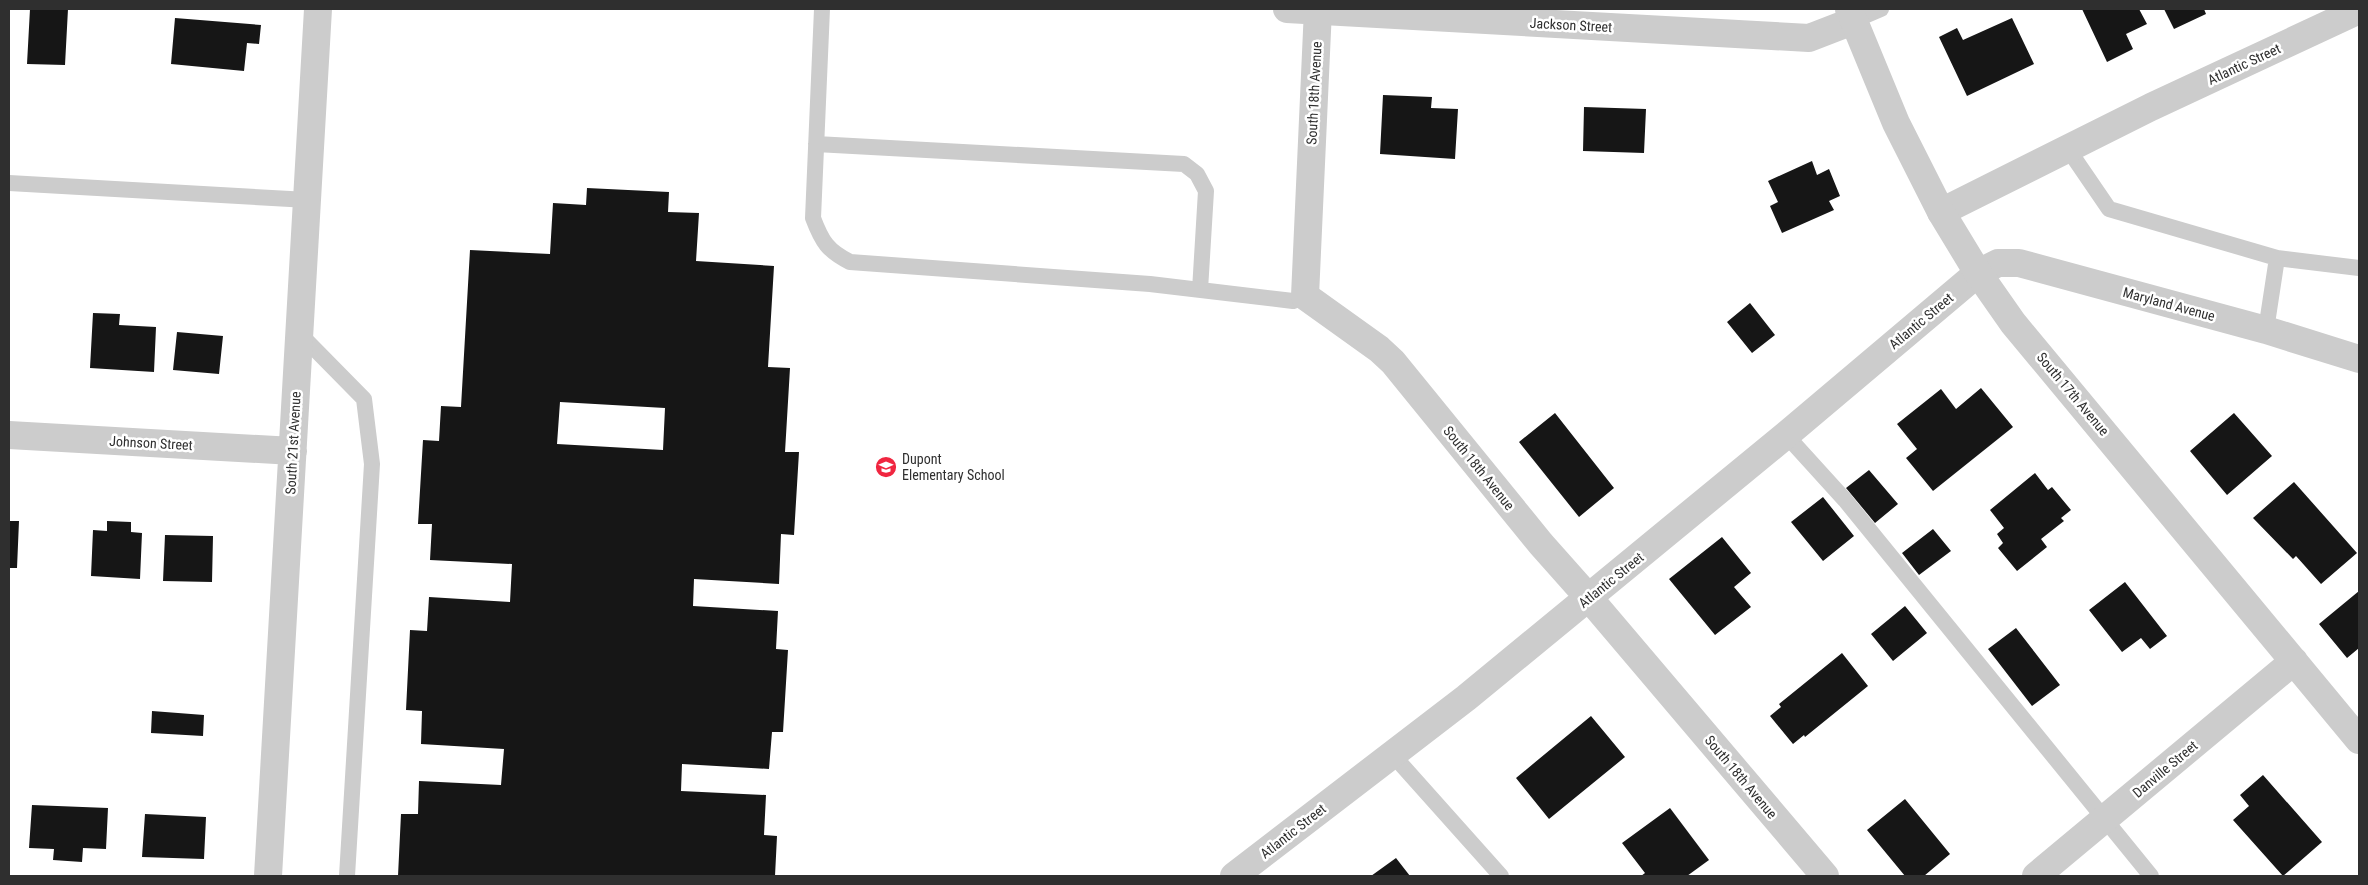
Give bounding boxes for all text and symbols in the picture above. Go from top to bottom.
street label: Jackson Street [1529,15,1613,35]
street label: Atlantic Street [2205,40,2283,88]
street label: South 18th Avenue [1303,41,1325,145]
street label: Maryland Avenue [2121,284,2217,324]
street label: Atlantic Street [1886,290,1956,352]
street label: South 17th Avenue [2034,349,2113,439]
street label: South 21st Avenue [282,391,304,495]
street label: South 18th Avenue [1440,423,1518,514]
street label: Johnson Street [109,433,193,453]
place label: Dupont Elementary School [902,451,1005,483]
school or university icon: Dupont Elementary School [874,455,898,479]
street label: Atlantic Street [1575,549,1647,611]
street label: South 18th Avenue [1702,732,1781,822]
street label: Danville Street [2129,737,2201,801]
street label: Atlantic Street [1257,800,1329,862]

